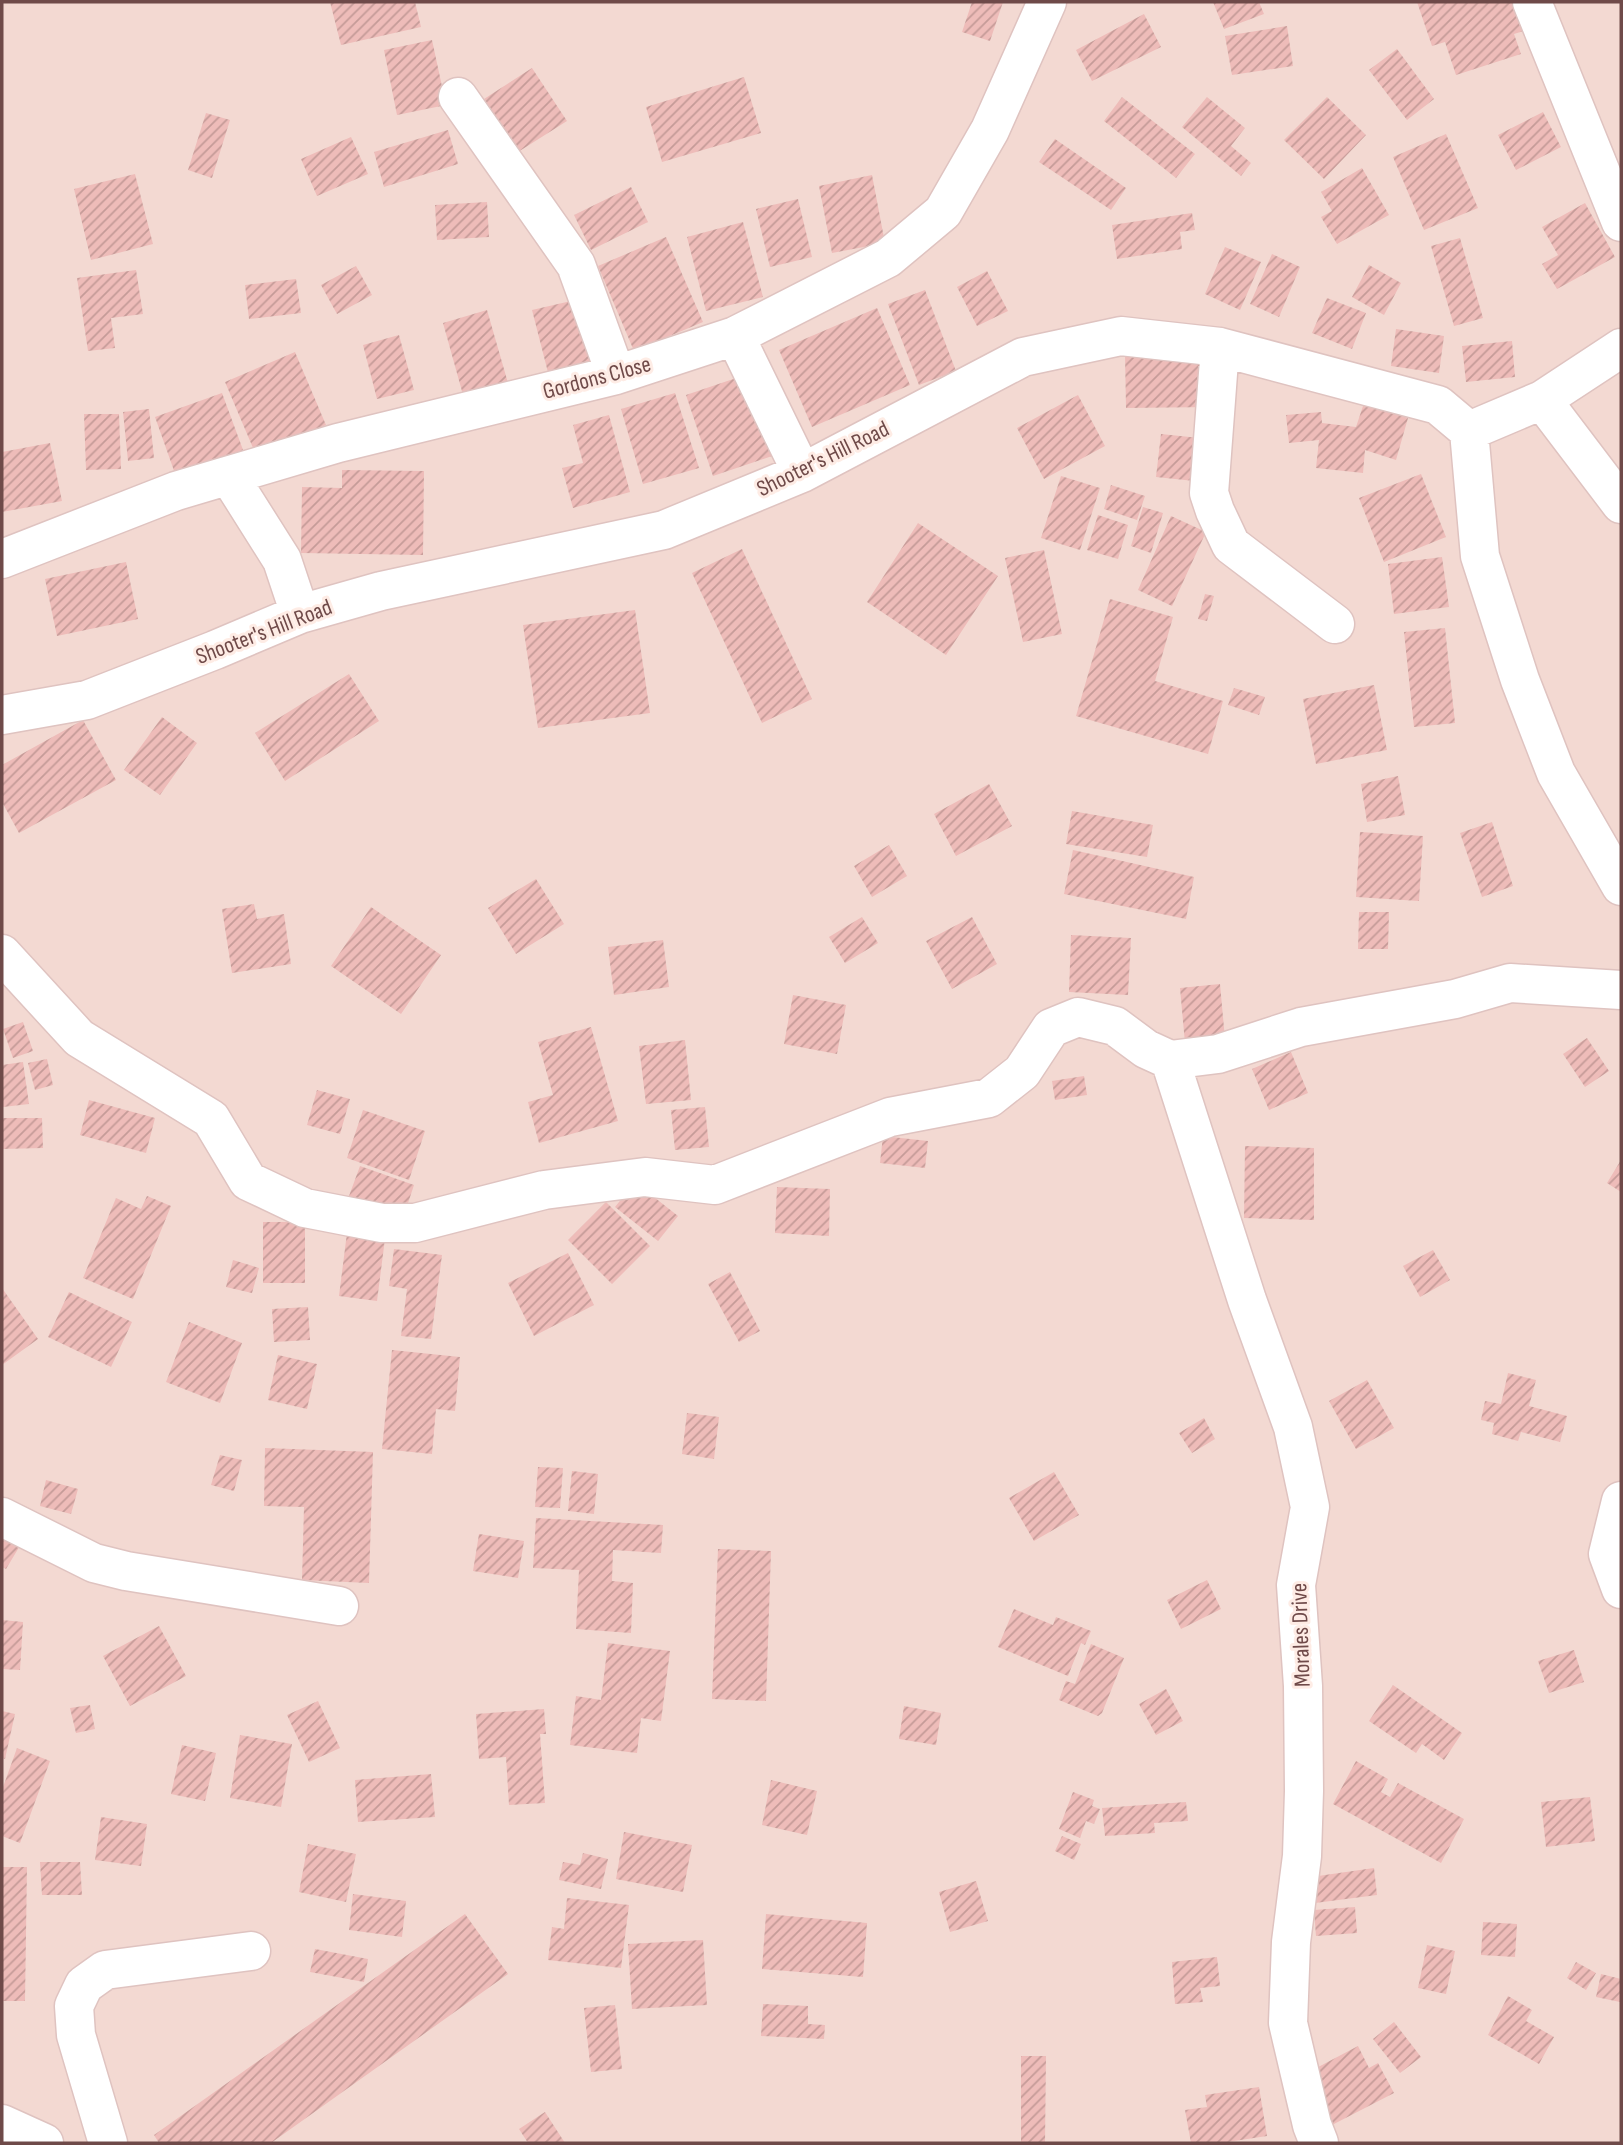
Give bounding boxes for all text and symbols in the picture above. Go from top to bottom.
street label: Gordons Close [540,350,654,406]
street label: Shooter's Hill Road [752,415,894,503]
street label: Shooter's Hill Road [192,593,336,671]
street label: Morales Drive [1285,1583,1317,1687]

